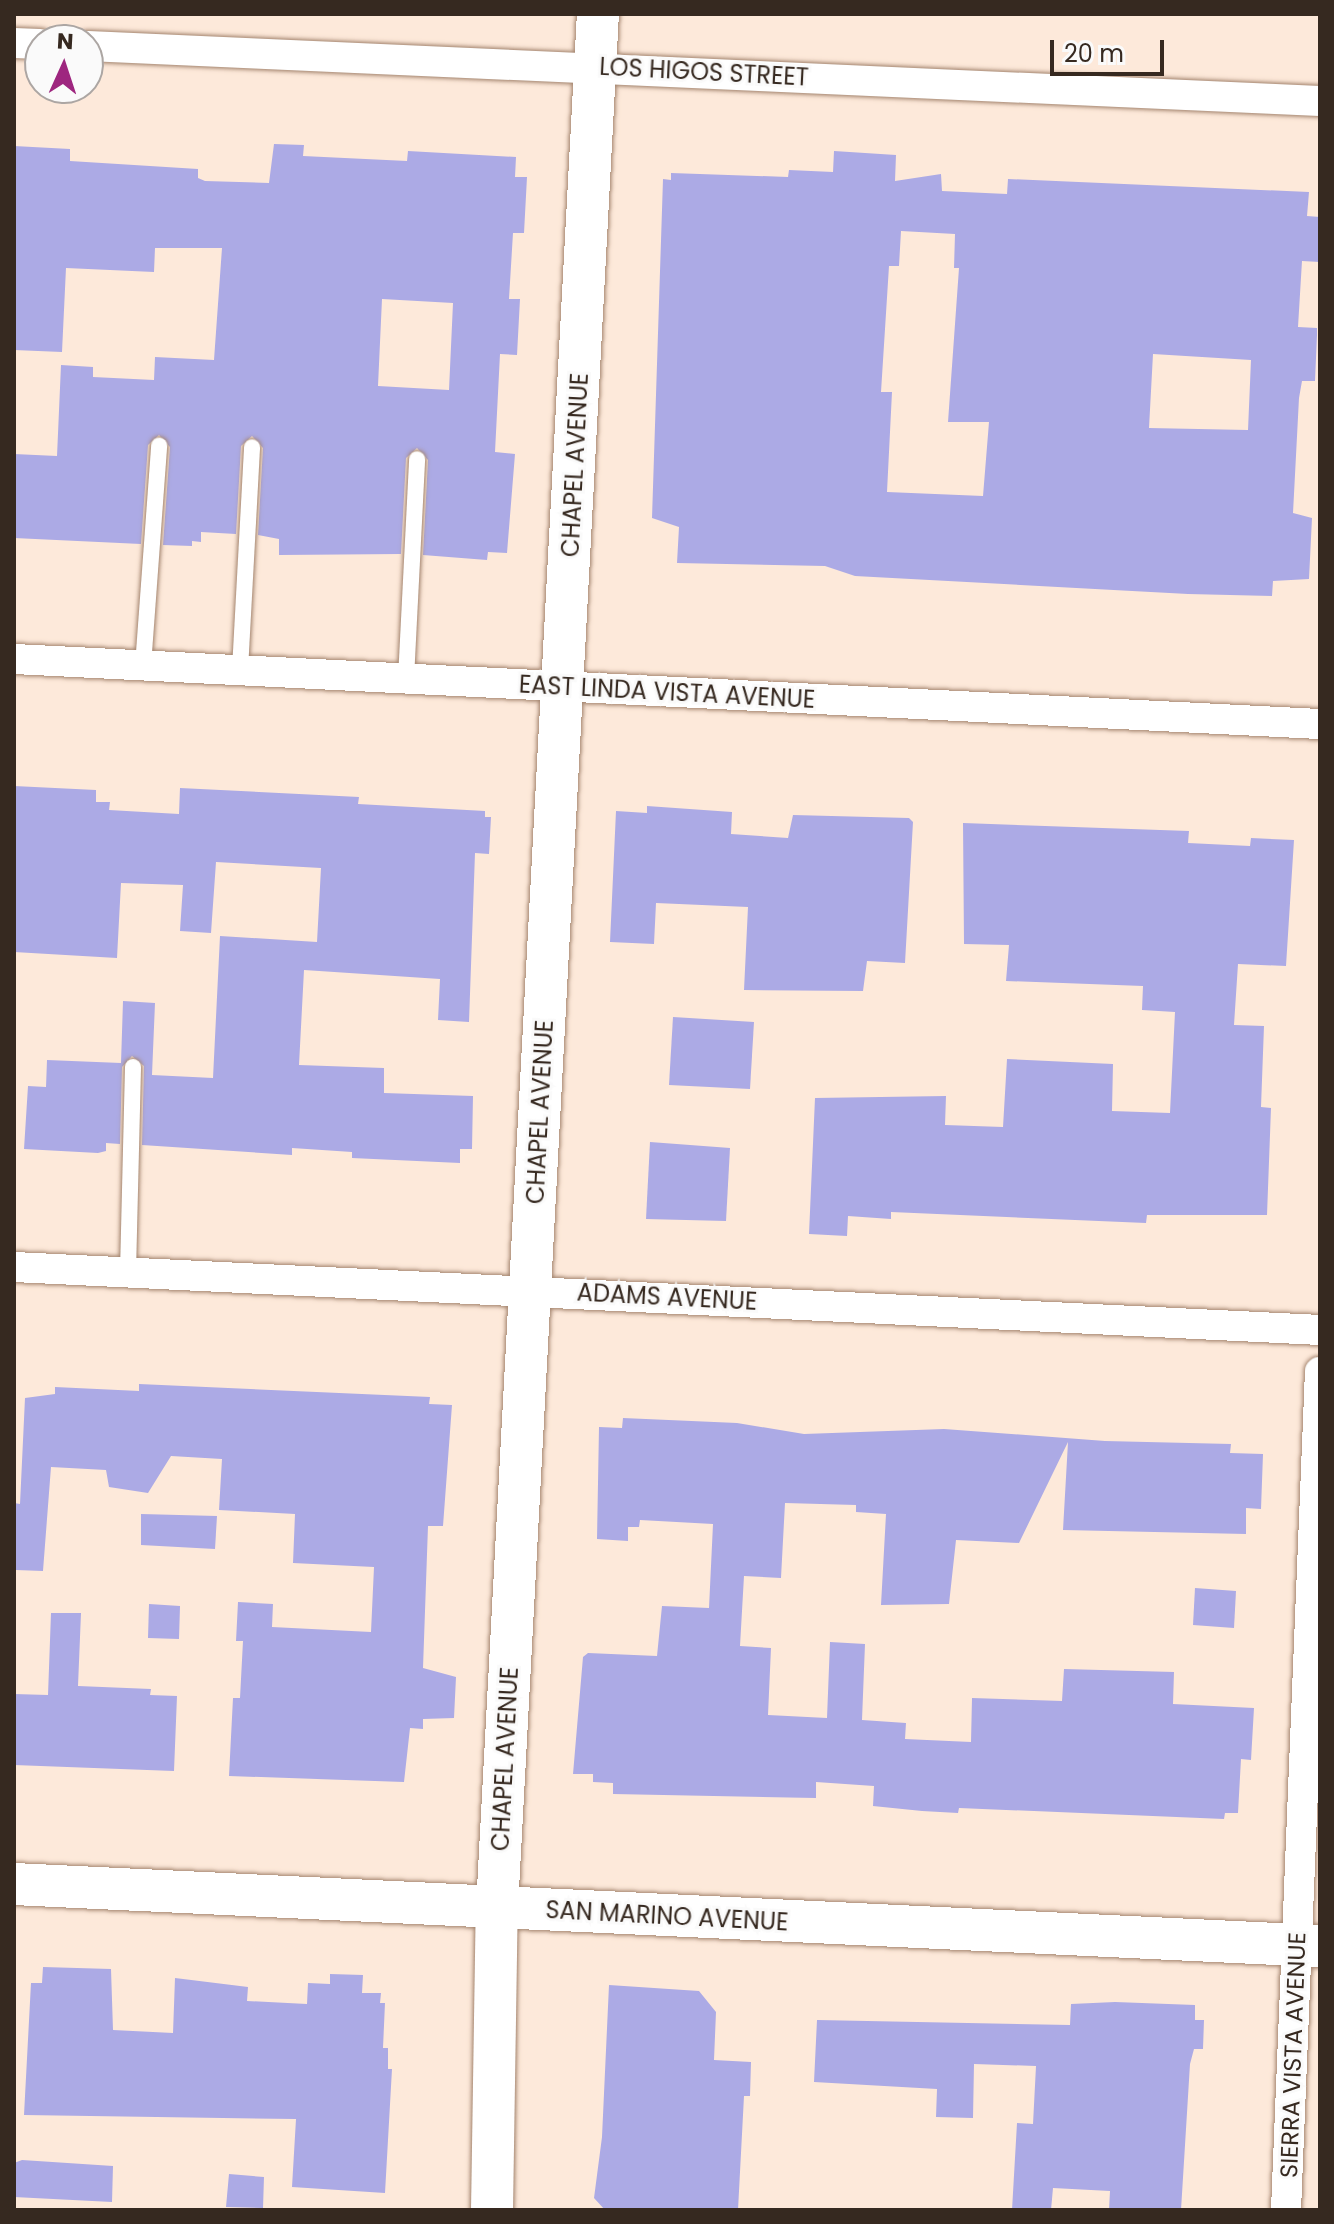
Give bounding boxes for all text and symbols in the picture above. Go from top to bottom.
north arrow [24,24,104,104]
scale bar [1054,24,1168,74]
text: N [56,26,74,57]
text: 20 m [1064,37,1124,70]
street label: LOS HIGOS STREET [599,52,809,92]
street label: CHAPEL AVENUE [556,372,594,558]
street label: EAST LINDA VISTA AVENUE [518,670,816,714]
street label: CHAPEL AVENUE [521,1019,559,1205]
street label: ADAMS AVENUE [576,1278,758,1316]
street label: CHAPEL AVENUE [486,1666,524,1852]
street label: SAN MARINO AVENUE [545,1895,789,1937]
street label: SIERRA VISTA AVENUE [1274,1932,1312,2178]

